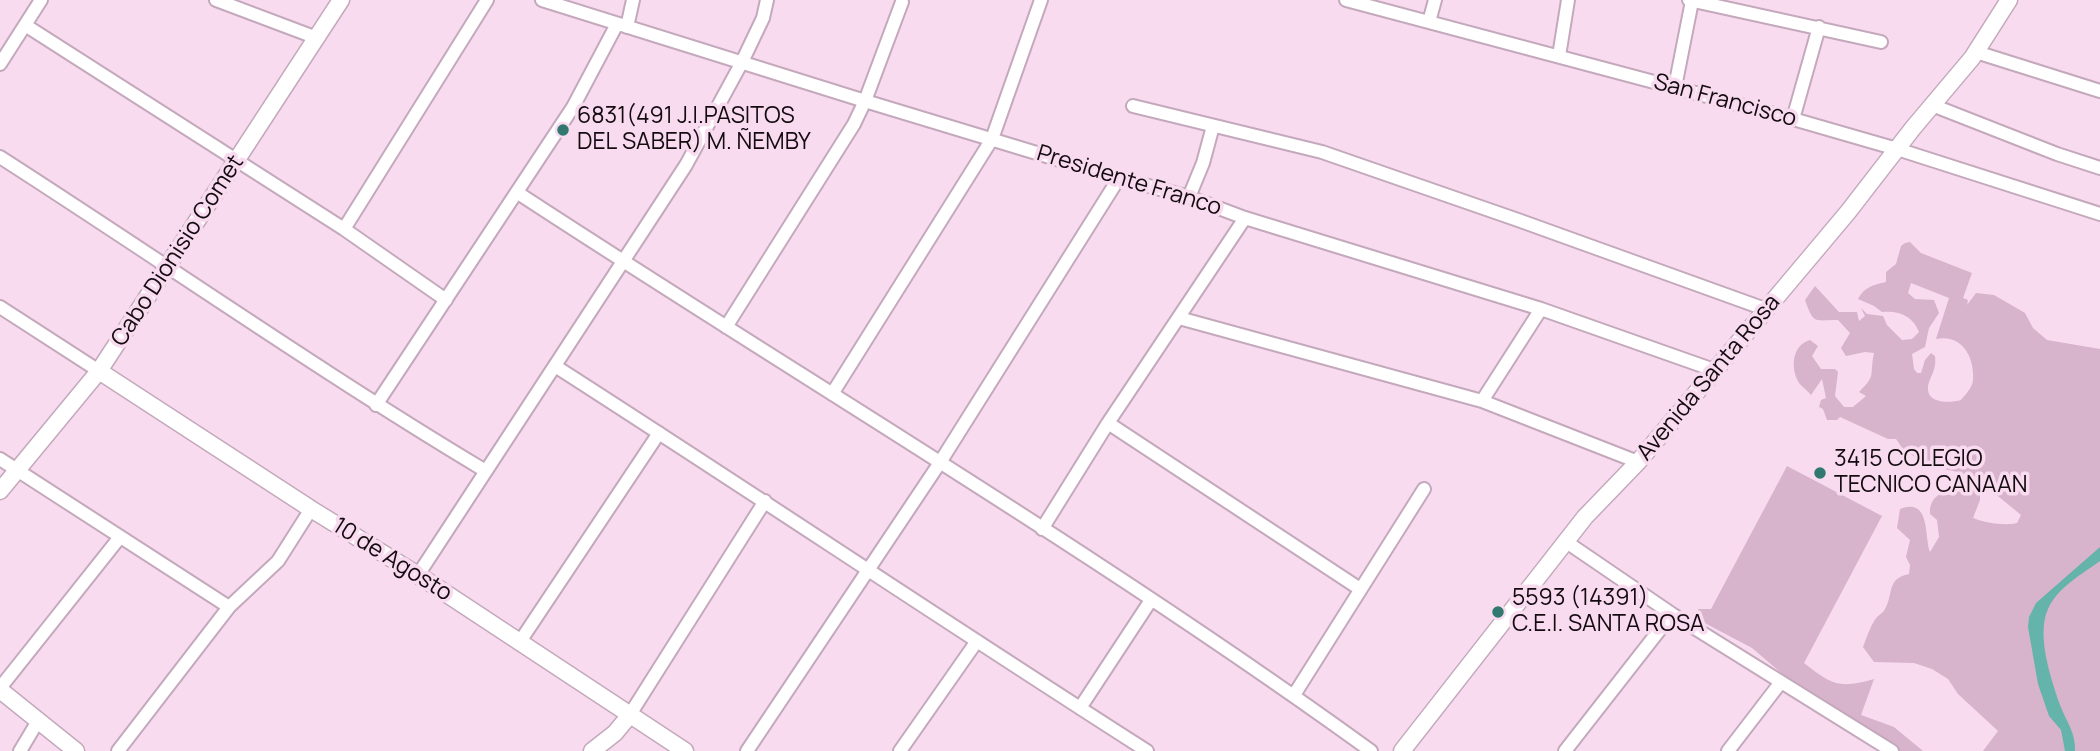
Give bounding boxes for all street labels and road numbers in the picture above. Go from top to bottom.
street label: San Francisco [1651,69,1799,133]
street label: Presidente Franco [1033,140,1225,222]
street label: Cabo Dionisio Comet [106,150,250,352]
street label: Avenida Santa Rosa [1632,289,1786,467]
street label: 10 de Agosto [327,512,457,608]

